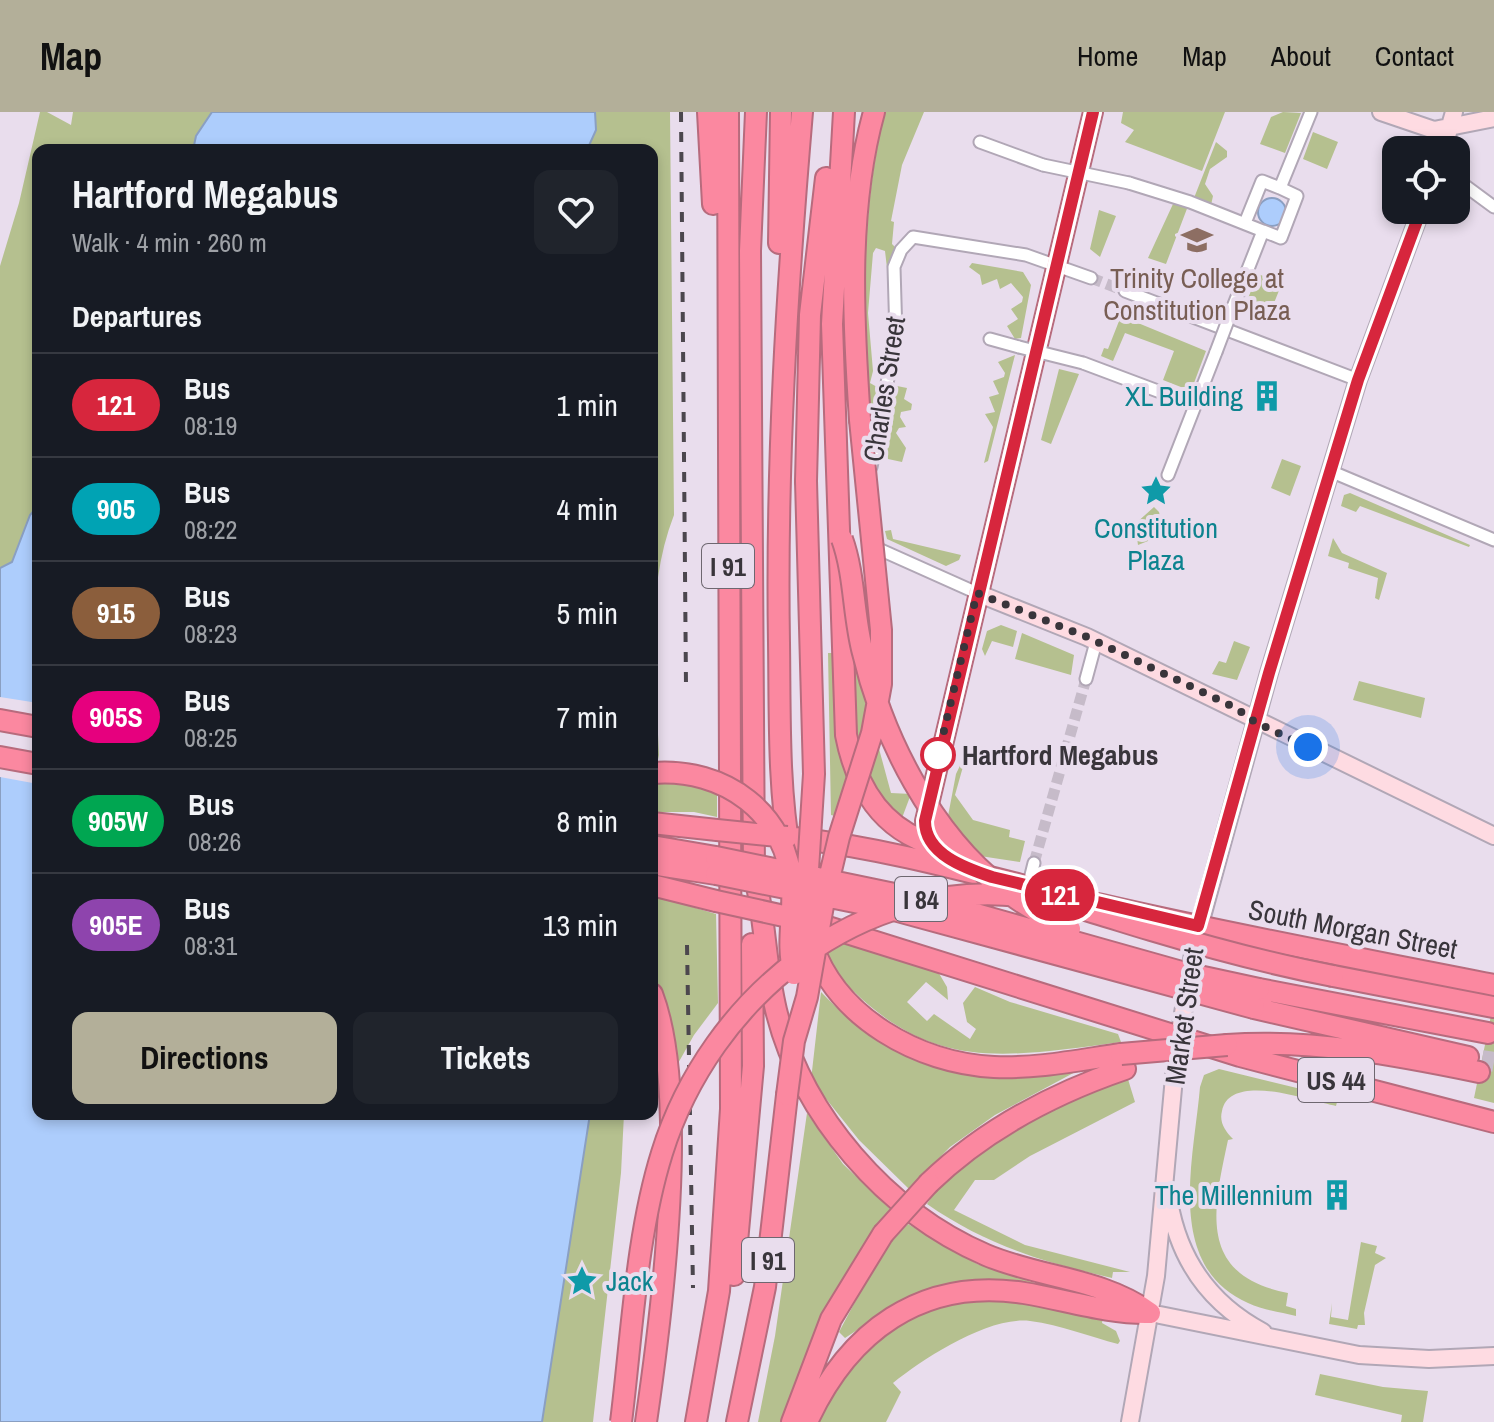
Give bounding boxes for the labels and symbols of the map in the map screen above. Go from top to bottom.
school or university icon: Trinity College at Constitution Plaza [1180,223,1214,257]
place label: Trinity College at Constitution Plaza [1103,259,1291,329]
street label: Charles Street [854,314,914,464]
place label: XL Building [1125,377,1243,415]
building icon: XL Building [1250,379,1284,413]
place icon: Constitution Plaza [1139,474,1173,508]
place label: Constitution Plaza [1094,509,1218,579]
road number: I 91 [702,544,754,588]
your location [1288,727,1328,767]
place label: Hartford Megabus [962,736,1158,774]
marker: Hartford Megabus [921,738,955,772]
line badge: 121 [1014,869,1106,921]
road number: I 84 [895,877,947,921]
street label: South Morgan Street [1245,890,1461,968]
street label: Market Street [1156,945,1212,1087]
road number: US 44 [1298,1058,1374,1102]
place label: The Millennium [1155,1176,1313,1214]
building icon: The Millennium [1320,1178,1354,1212]
road number: I 91 [742,1238,794,1282]
place label: Jack [606,1262,654,1300]
place icon: Jack [565,1264,599,1298]

